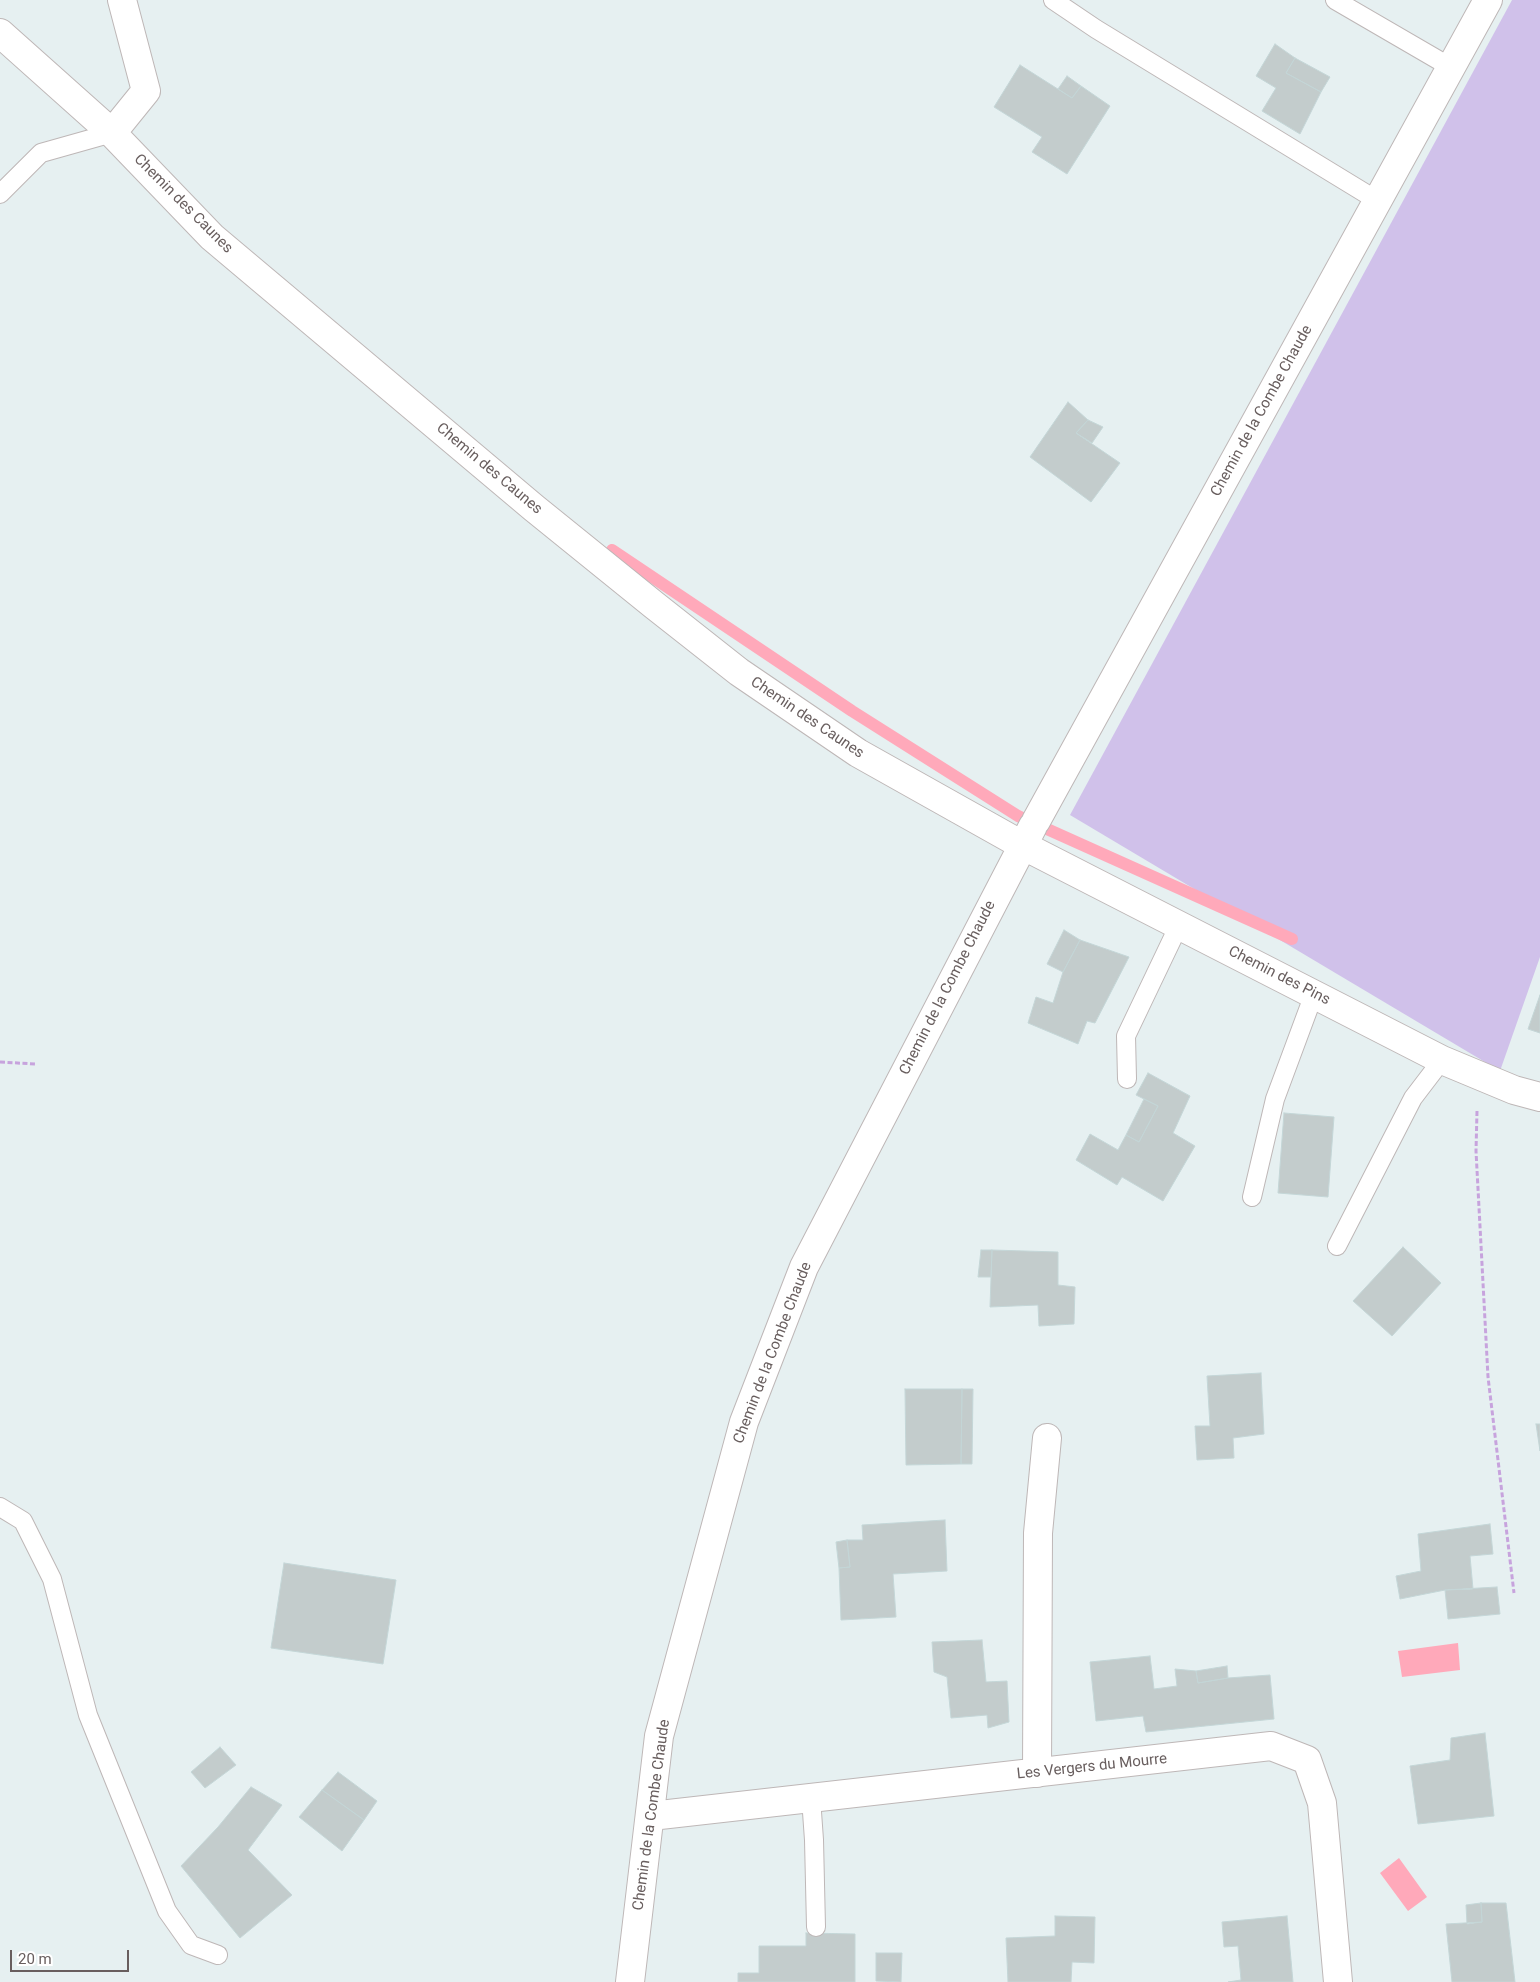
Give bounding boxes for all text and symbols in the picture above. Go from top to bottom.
street label: Chemin des Caunes [130,151,236,257]
street label: Chemin de la Combe Chaude [1207,322,1317,500]
street label: Chemin des Caunes [432,419,546,519]
street label: Chemin des Caunes [747,673,867,763]
street label: Chemin de la Combe Chaude [896,898,1000,1078]
street label: Chemin des Pins [1225,943,1333,1009]
street label: Chemin de la Combe Chaude [730,1260,816,1446]
street label: Chemin de la Combe Chaude [630,1718,674,1912]
street label: Les Vergers du Mourre [1016,1750,1168,1784]
scale bar [12,1940,131,1972]
text: 20 m [18,1950,52,1968]

